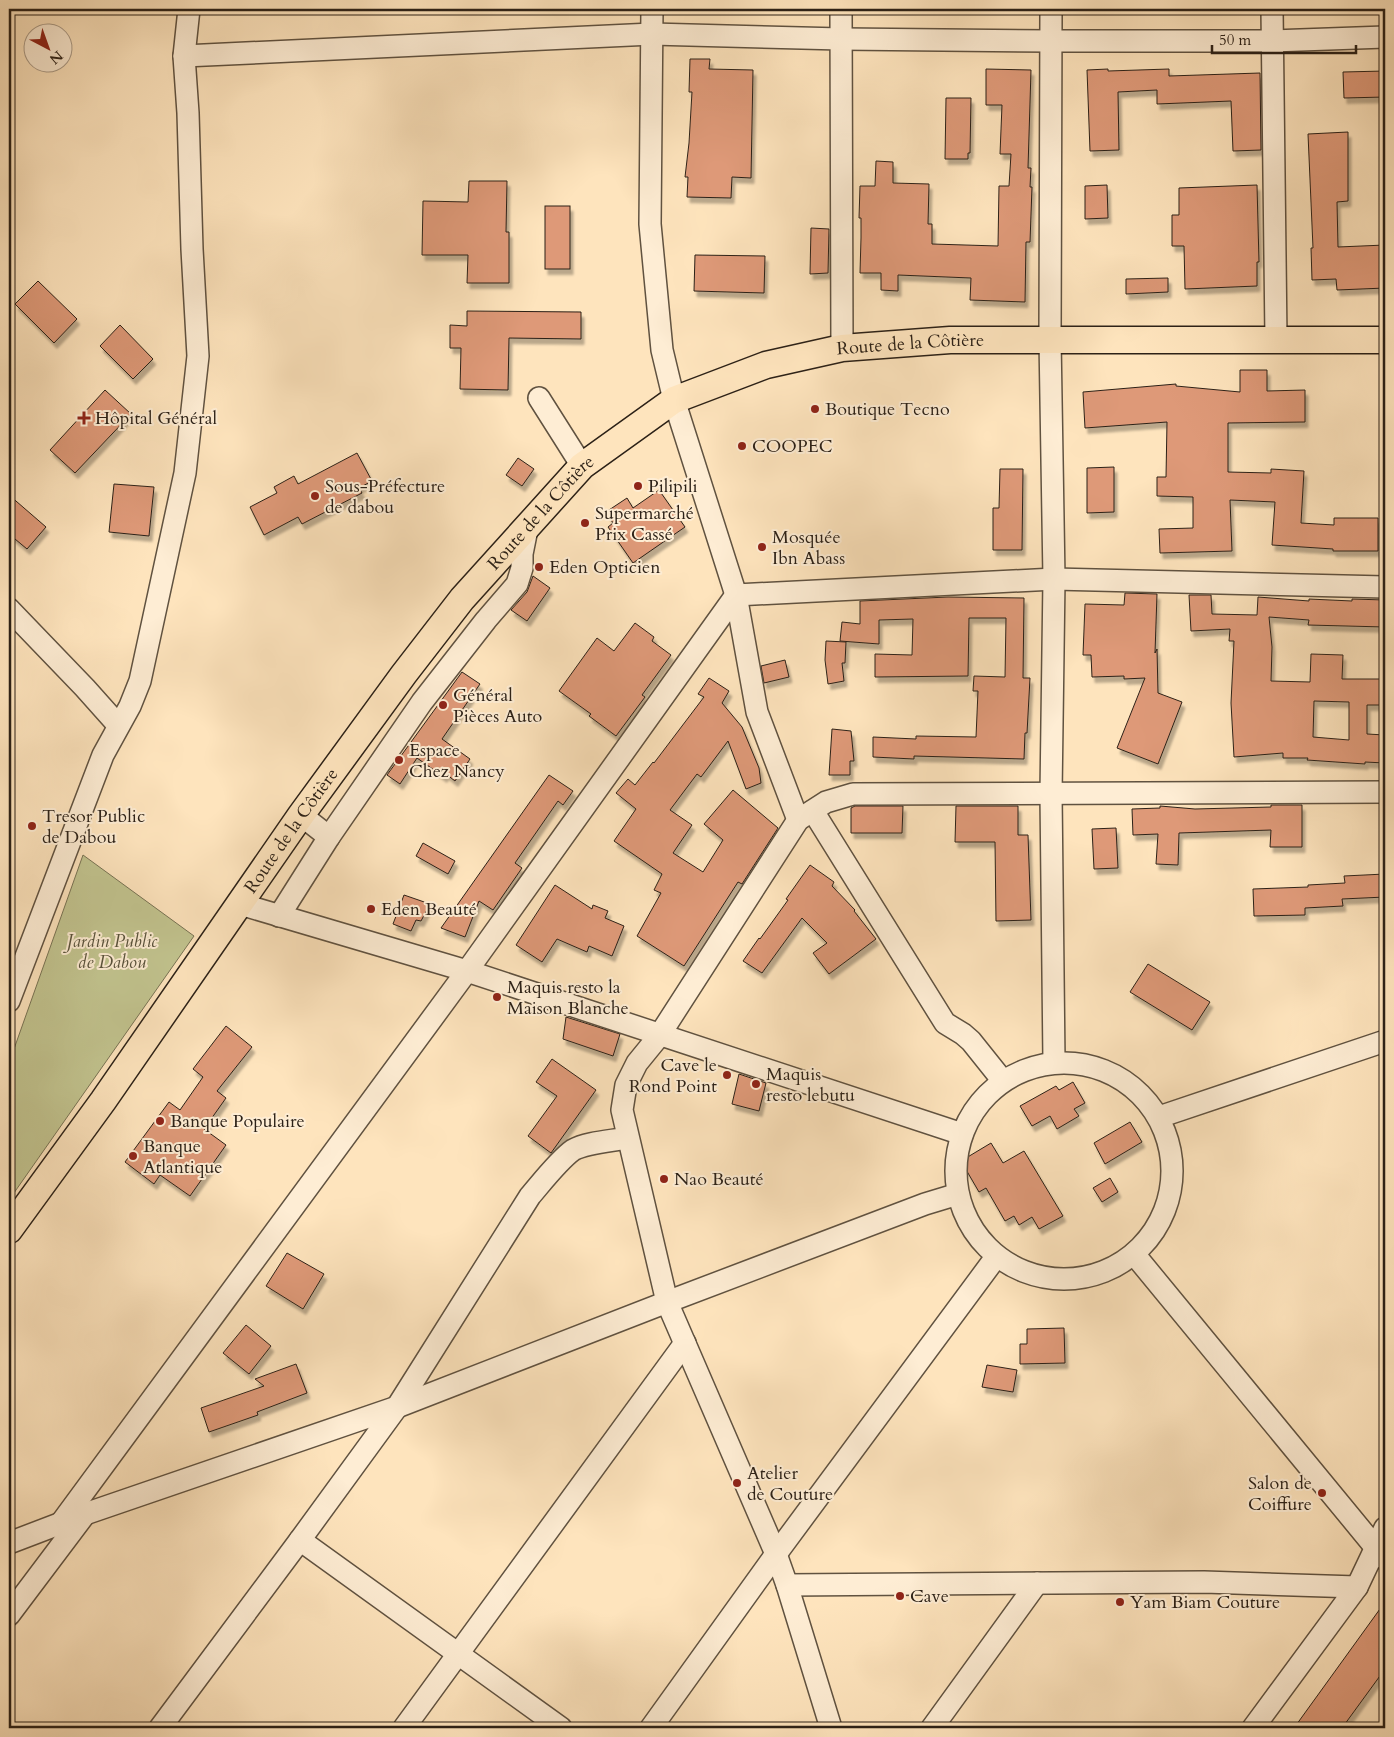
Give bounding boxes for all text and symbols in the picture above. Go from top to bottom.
north arrow [22,22,72,72]
scale bar [1212,22,1355,54]
text: 50 m [1219,30,1251,50]
text: N [45,46,67,69]
street label: Route de la Côtière [836,327,984,361]
place label: Boutique Tecno [825,397,950,422]
marker: Boutique Tecno [809,403,821,415]
place label: Hôpital Général [95,406,217,431]
marker: Hôpital Général [77,411,91,425]
place label: COOPEC [752,434,833,459]
marker: COOPEC [736,440,748,452]
street label: Route de la Côtière [482,449,599,575]
place label: Sous-Préfecture de dabou [325,474,445,520]
place label: Pilipili [648,474,698,499]
marker: Pilipili [632,480,644,492]
marker: Sous-Préfecture de dabou [309,490,321,502]
place label: Supermarché Prix Cassé [595,501,694,547]
marker: Supermarché Prix Cassé [579,517,591,529]
place label: Mosquée Ibn Abass [772,525,845,571]
marker: Mosquée Ibn Abass [756,541,768,553]
place label: Eden Opticien [549,555,661,580]
marker: Eden Opticien [533,561,545,573]
place label: Général Pièces Auto [453,683,542,729]
marker: Général Pièces Auto [437,699,449,711]
place label: Espace Chez Nancy [409,738,505,784]
marker: Espace Chez Nancy [393,754,405,766]
street label: Route de la Côtière [238,763,344,898]
place label: Tresor Public de Dabou [42,804,145,850]
marker: Tresor Public de Dabou [26,820,38,832]
place label: Eden Beauté [381,897,477,922]
marker: Eden Beauté [365,903,377,915]
park label: Jardin Public de Dabou [63,929,157,975]
place label: Maquis resto la Maison Blanche [507,975,629,1021]
marker: Maquis resto la Maison Blanche [491,991,503,1003]
place label: Cave le Rond Point [629,1053,717,1099]
place label: Maquis resto lebutu [766,1062,855,1108]
marker: Cave le Rond Point [721,1069,733,1081]
marker: Maquis resto lebutu [750,1078,762,1090]
place label: Banque Populaire [170,1109,305,1134]
marker: Banque Populaire [154,1115,166,1127]
place label: Banque Atlantique [143,1134,223,1180]
marker: Banque Atlantique [127,1150,139,1162]
place label: Nao Beauté [674,1167,764,1192]
marker: Nao Beauté [658,1173,670,1185]
place label: Atelier de Couture [747,1461,833,1507]
place label: Salon de Coiffure [1248,1471,1312,1517]
marker: Atelier de Couture [731,1477,743,1489]
marker: Salon de Coiffure [1316,1487,1328,1499]
place label: Cave [910,1584,949,1609]
marker: Cave [894,1590,906,1602]
place label: Yam Biam Couture [1130,1590,1280,1615]
marker: Yam Biam Couture [1114,1596,1126,1608]

